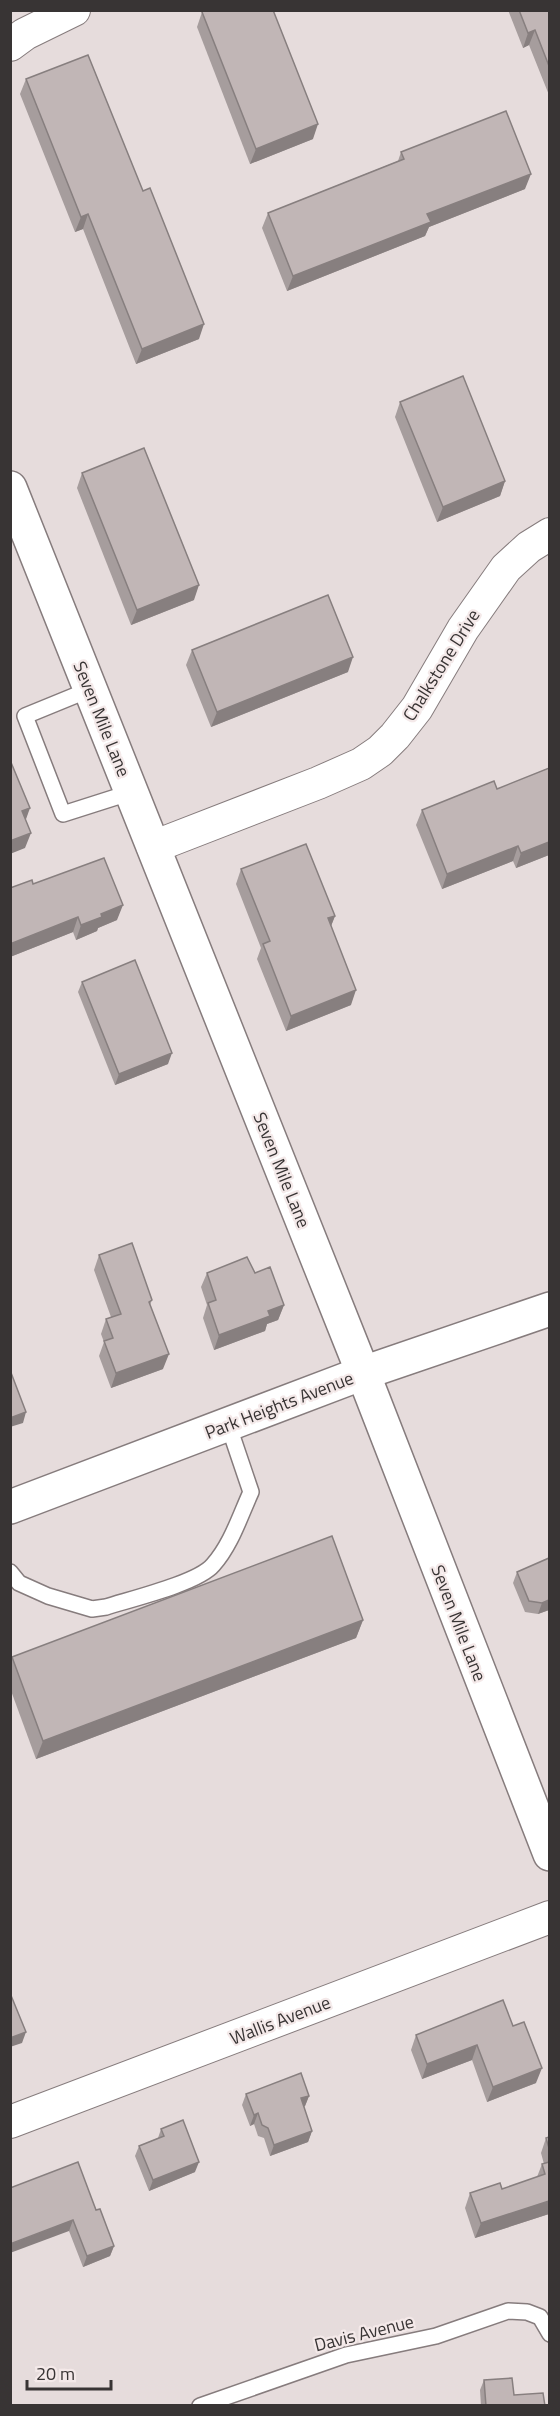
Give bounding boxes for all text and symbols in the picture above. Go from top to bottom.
street label: Chalkstone Drive [396,604,486,726]
street label: Seven Mile Lane [67,657,137,781]
street label: Seven Mile Lane [247,1108,317,1232]
street label: Park Heights Avenue [201,1364,357,1446]
street label: Seven Mile Lane [424,1561,494,1685]
street label: Wallis Avenue [226,1988,334,2052]
street label: Davis Avenue [311,2308,417,2358]
scale bar [27,2353,111,2391]
text: 20 m [36,2360,75,2387]

